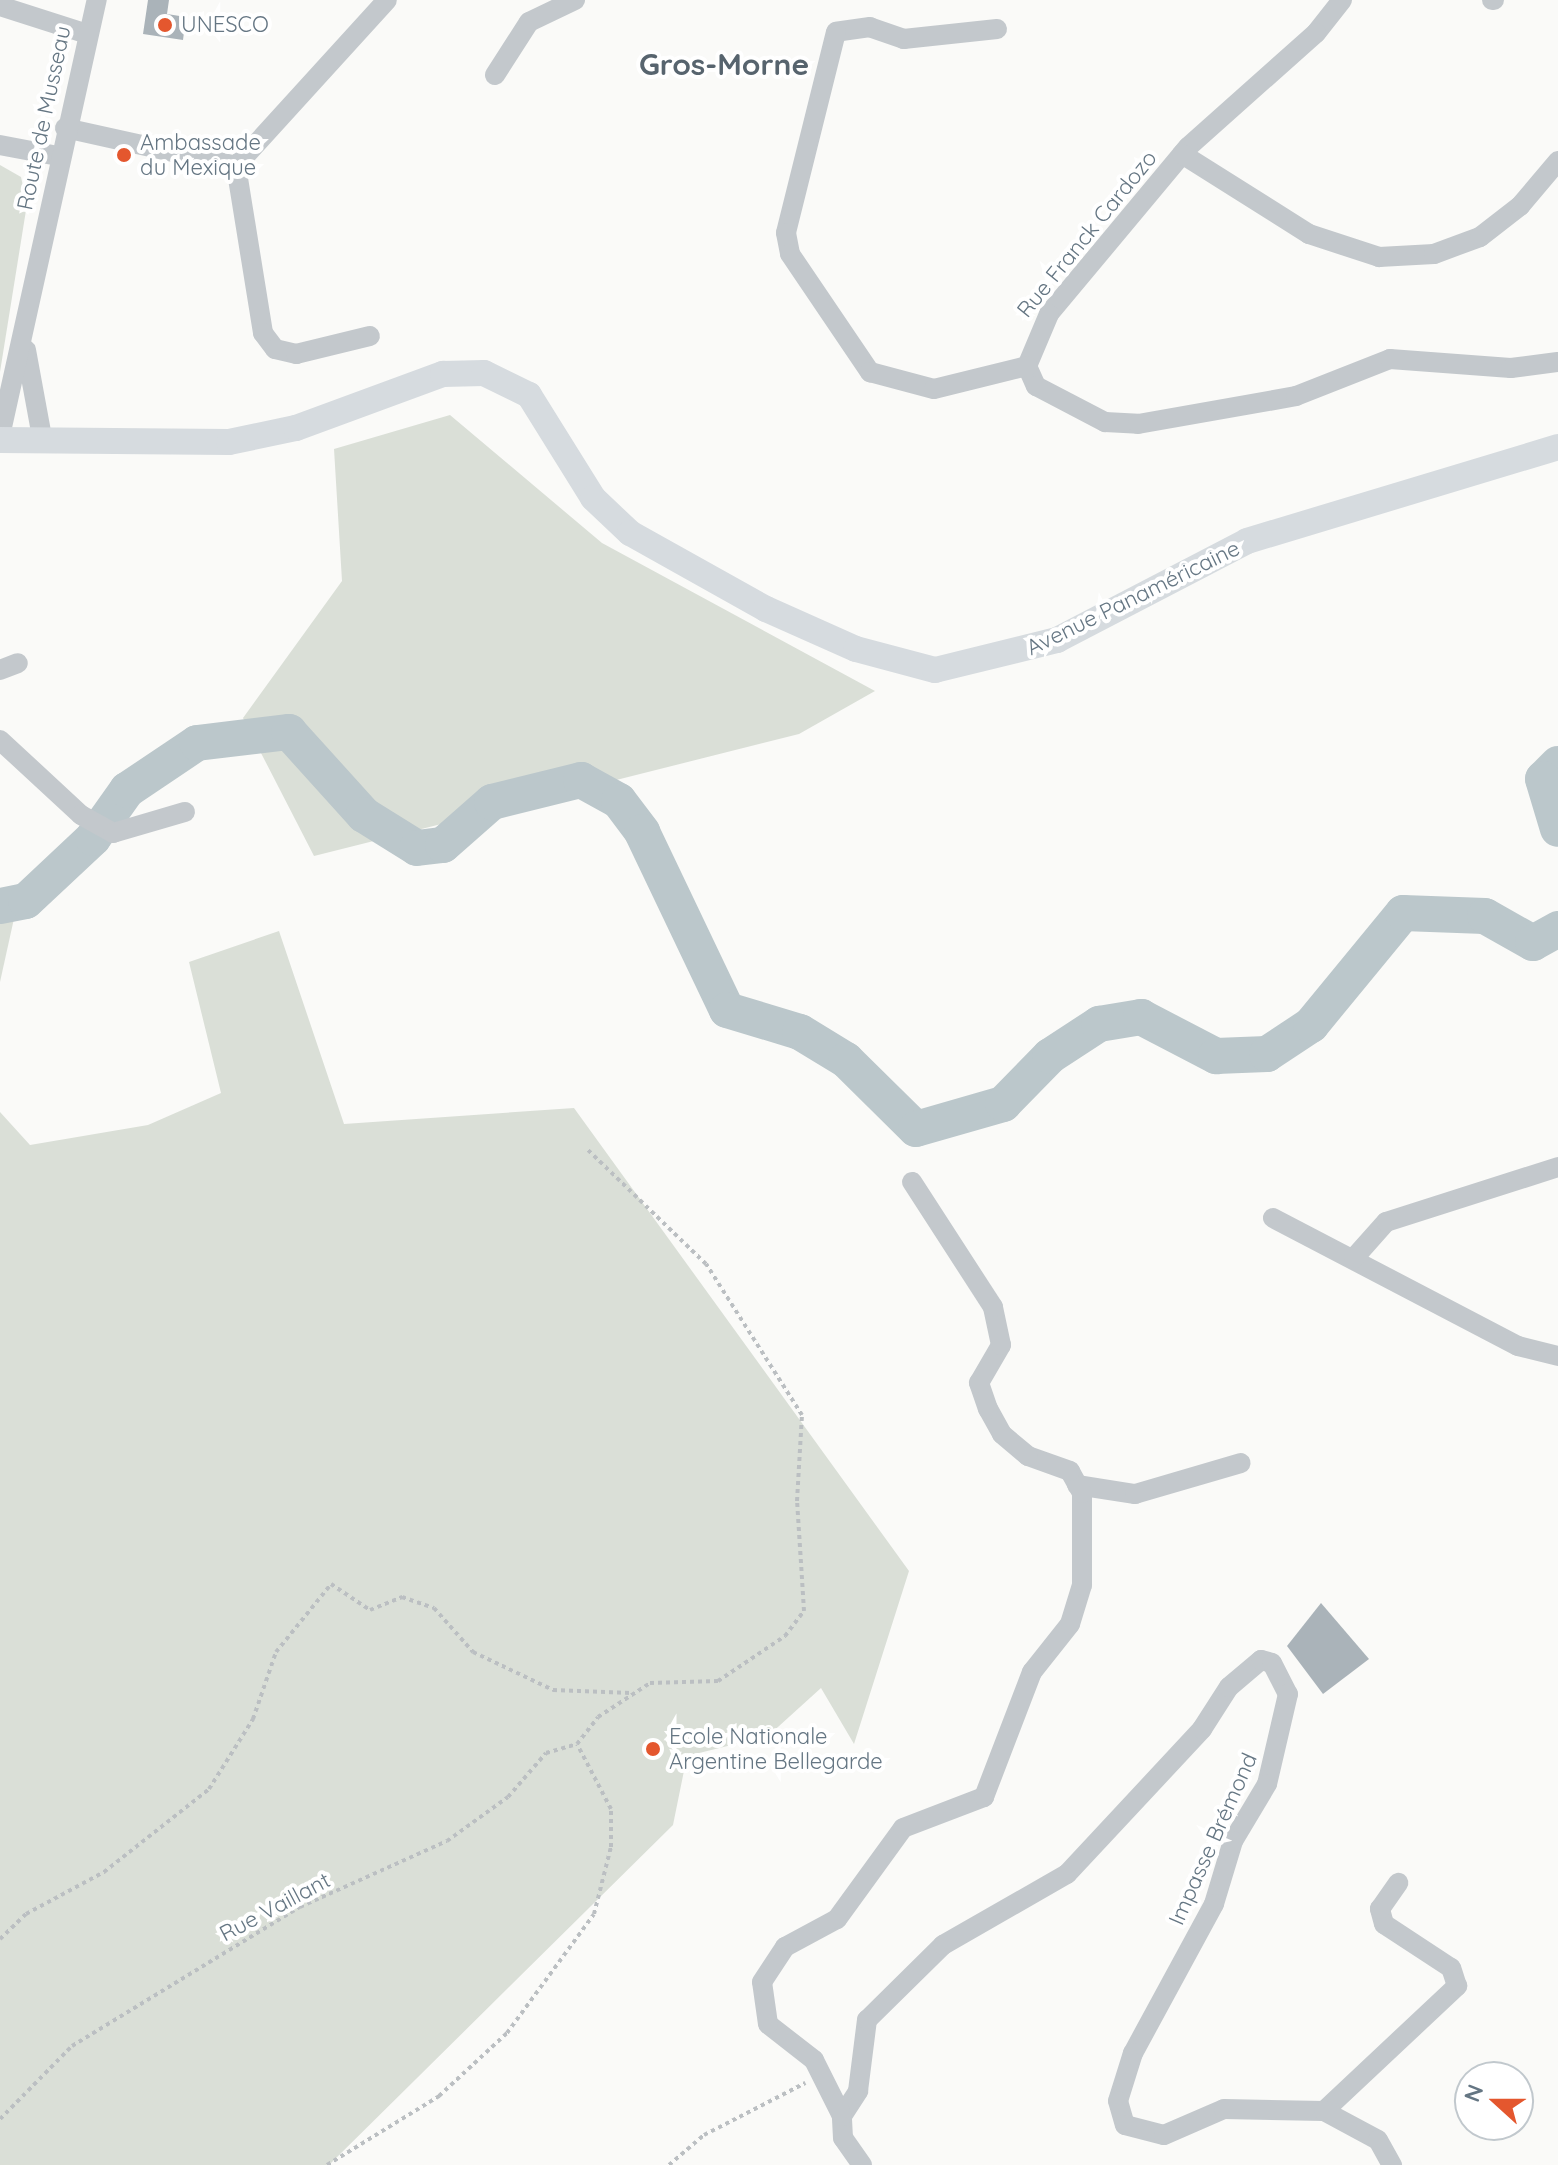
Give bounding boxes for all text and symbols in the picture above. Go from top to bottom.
place label: UNESCO [181,12,269,38]
marker: UNESCO [156,16,174,34]
street label: Route de Musseau [12,24,76,212]
district label: Gros-Morne [639,46,809,82]
place label: Ambassade du Mexique [140,129,261,180]
street label: Rue Franck Cardozo [1012,145,1162,323]
marker: Ambassade du Mexique [115,146,133,164]
street label: Avenue Panaméricaine [1022,535,1244,661]
place label: Ecole Nationale Argentine Bellegarde [669,1723,883,1774]
marker: Ecole Nationale Argentine Bellegarde [644,1740,662,1758]
street label: Impasse Brémond [1163,1749,1263,1929]
street label: Rue Vaillant [215,1867,335,1947]
north arrow [1454,2061,1534,2141]
text: N [1457,2081,1489,2106]

